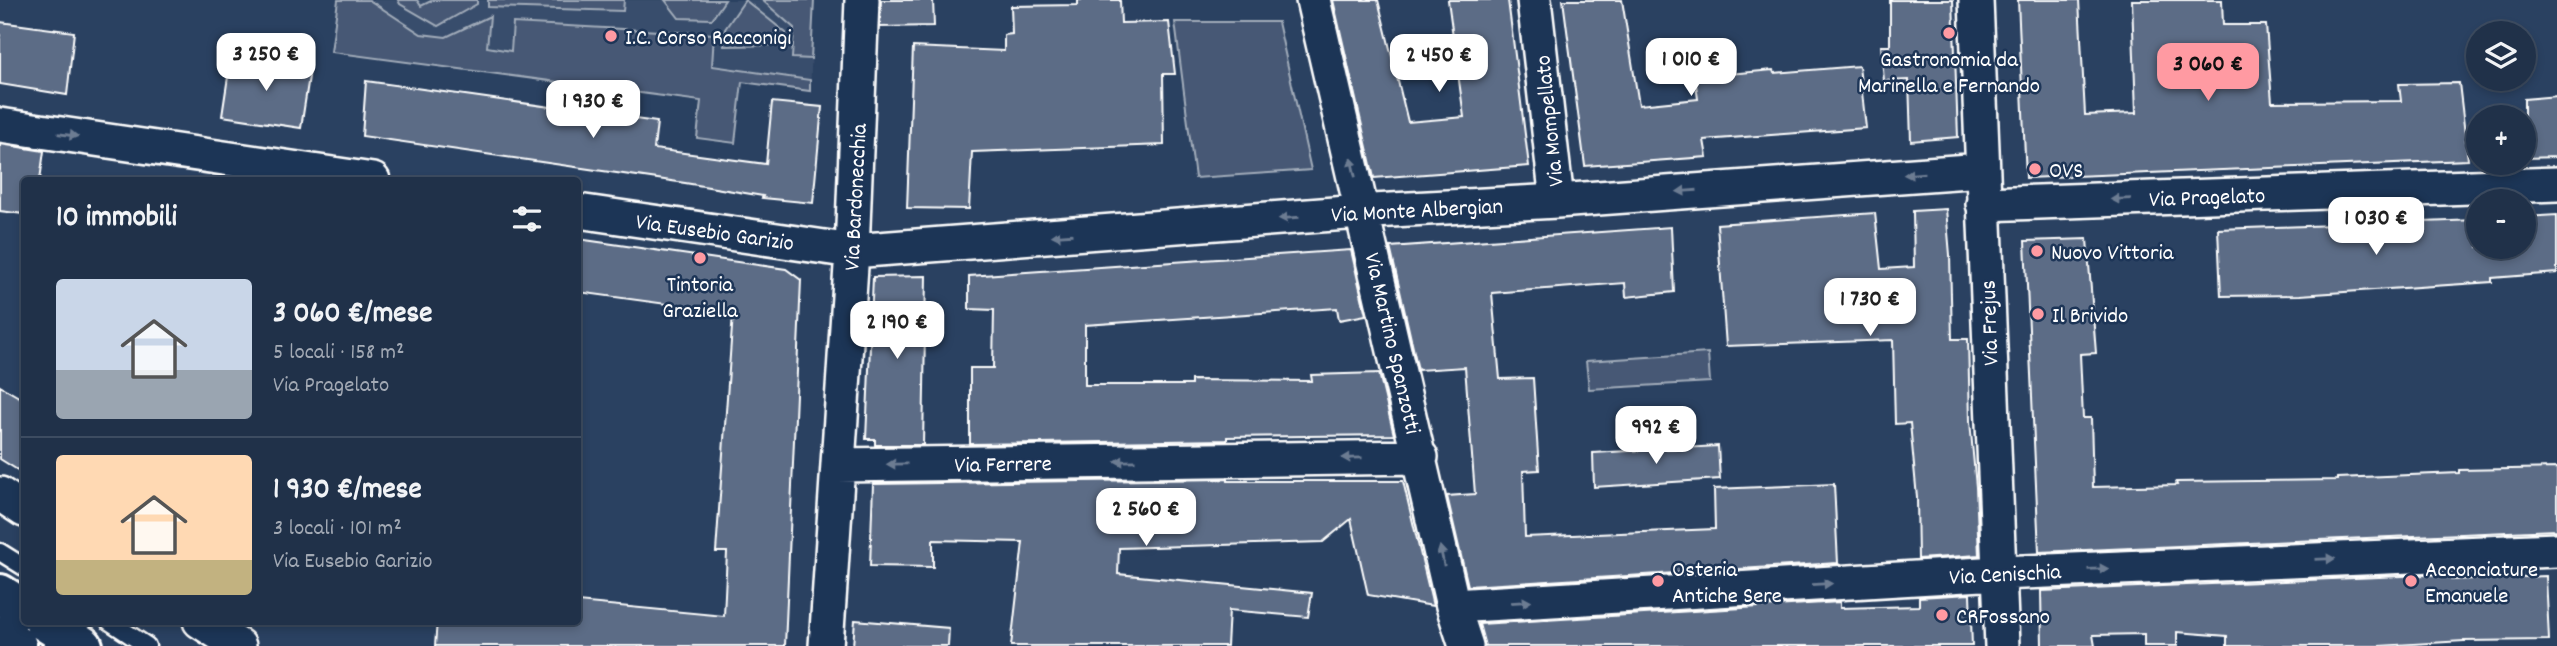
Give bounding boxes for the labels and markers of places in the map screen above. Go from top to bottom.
place label: I.C. Corso Racconigi [625,23,792,56]
marker: Gastronomia da Marinella e Fernando [1941,25,1957,41]
marker: I.C. Corso Racconigi [603,28,619,44]
pin: 3 250 € [201,34,331,93]
pin: 2 450 € [1374,34,1504,94]
pin: 1 010 € [1626,38,1756,98]
pin: 3 060 € [2143,43,2273,103]
place label: Gastronomia da Marinella e Fernando [1858,45,2040,104]
pin: 1 930 € [528,80,658,140]
place label: OVS [2049,156,2083,189]
marker: OVS [2027,161,2043,177]
pin: 1 030 € [2311,198,2441,257]
place label: Nuovo Vittoria [2051,238,2175,271]
marker: Nuovo Vittoria [2029,243,2045,259]
marker: Tintoria Graziella [692,250,708,266]
place label: Tintoria Graziella [662,270,739,329]
pin: 1 730 € [1805,278,1935,338]
place label: Il Brivido [2052,301,2128,334]
pin: 2 190 € [832,302,962,361]
marker: Il Brivido [2030,306,2046,322]
pin: 992 € [1607,406,1705,466]
pin: 2 560 € [1081,489,1211,548]
place label: Osteria Antiche Sere [1672,555,1782,614]
place label: Acconciature Emanuele [2425,555,2538,614]
marker: Osteria Antiche Sere [1650,573,1666,589]
marker: Acconciature Emanuele [2403,573,2419,589]
place label: CRFossano [1956,602,2050,635]
marker: CRFossano [1934,607,1950,623]

